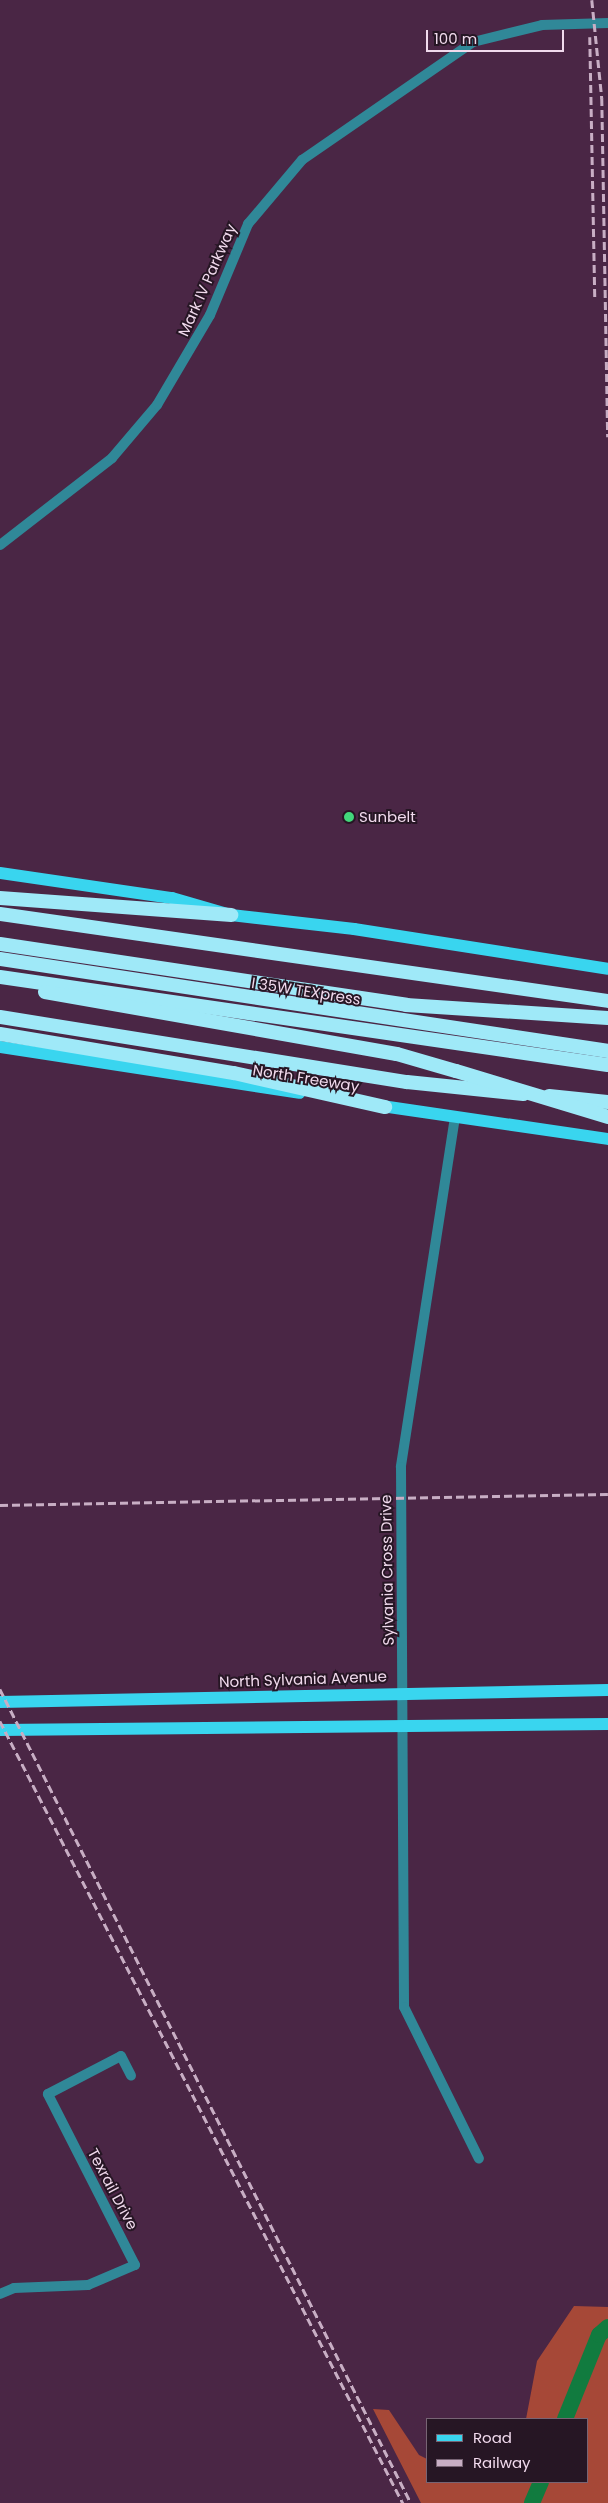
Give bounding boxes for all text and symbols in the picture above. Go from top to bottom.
scale bar [428,20,566,52]
text: 100 m [434,28,477,49]
street label: Mark IV Parkway [174,221,240,339]
place label: Sunbelt [359,808,416,826]
marker: Sunbelt [343,811,355,823]
street label: I 35W TEXpress [250,973,362,1009]
street label: North Freeway [252,1061,360,1095]
street label: Sylvania Cross Drive [377,1494,397,1646]
street label: North Sylvania Avenue [219,1667,387,1691]
street label: Texrail Drive [84,2145,142,2233]
legend [426,2418,588,2483]
text: Road [473,2427,512,2448]
text: Railway [473,2452,531,2473]

